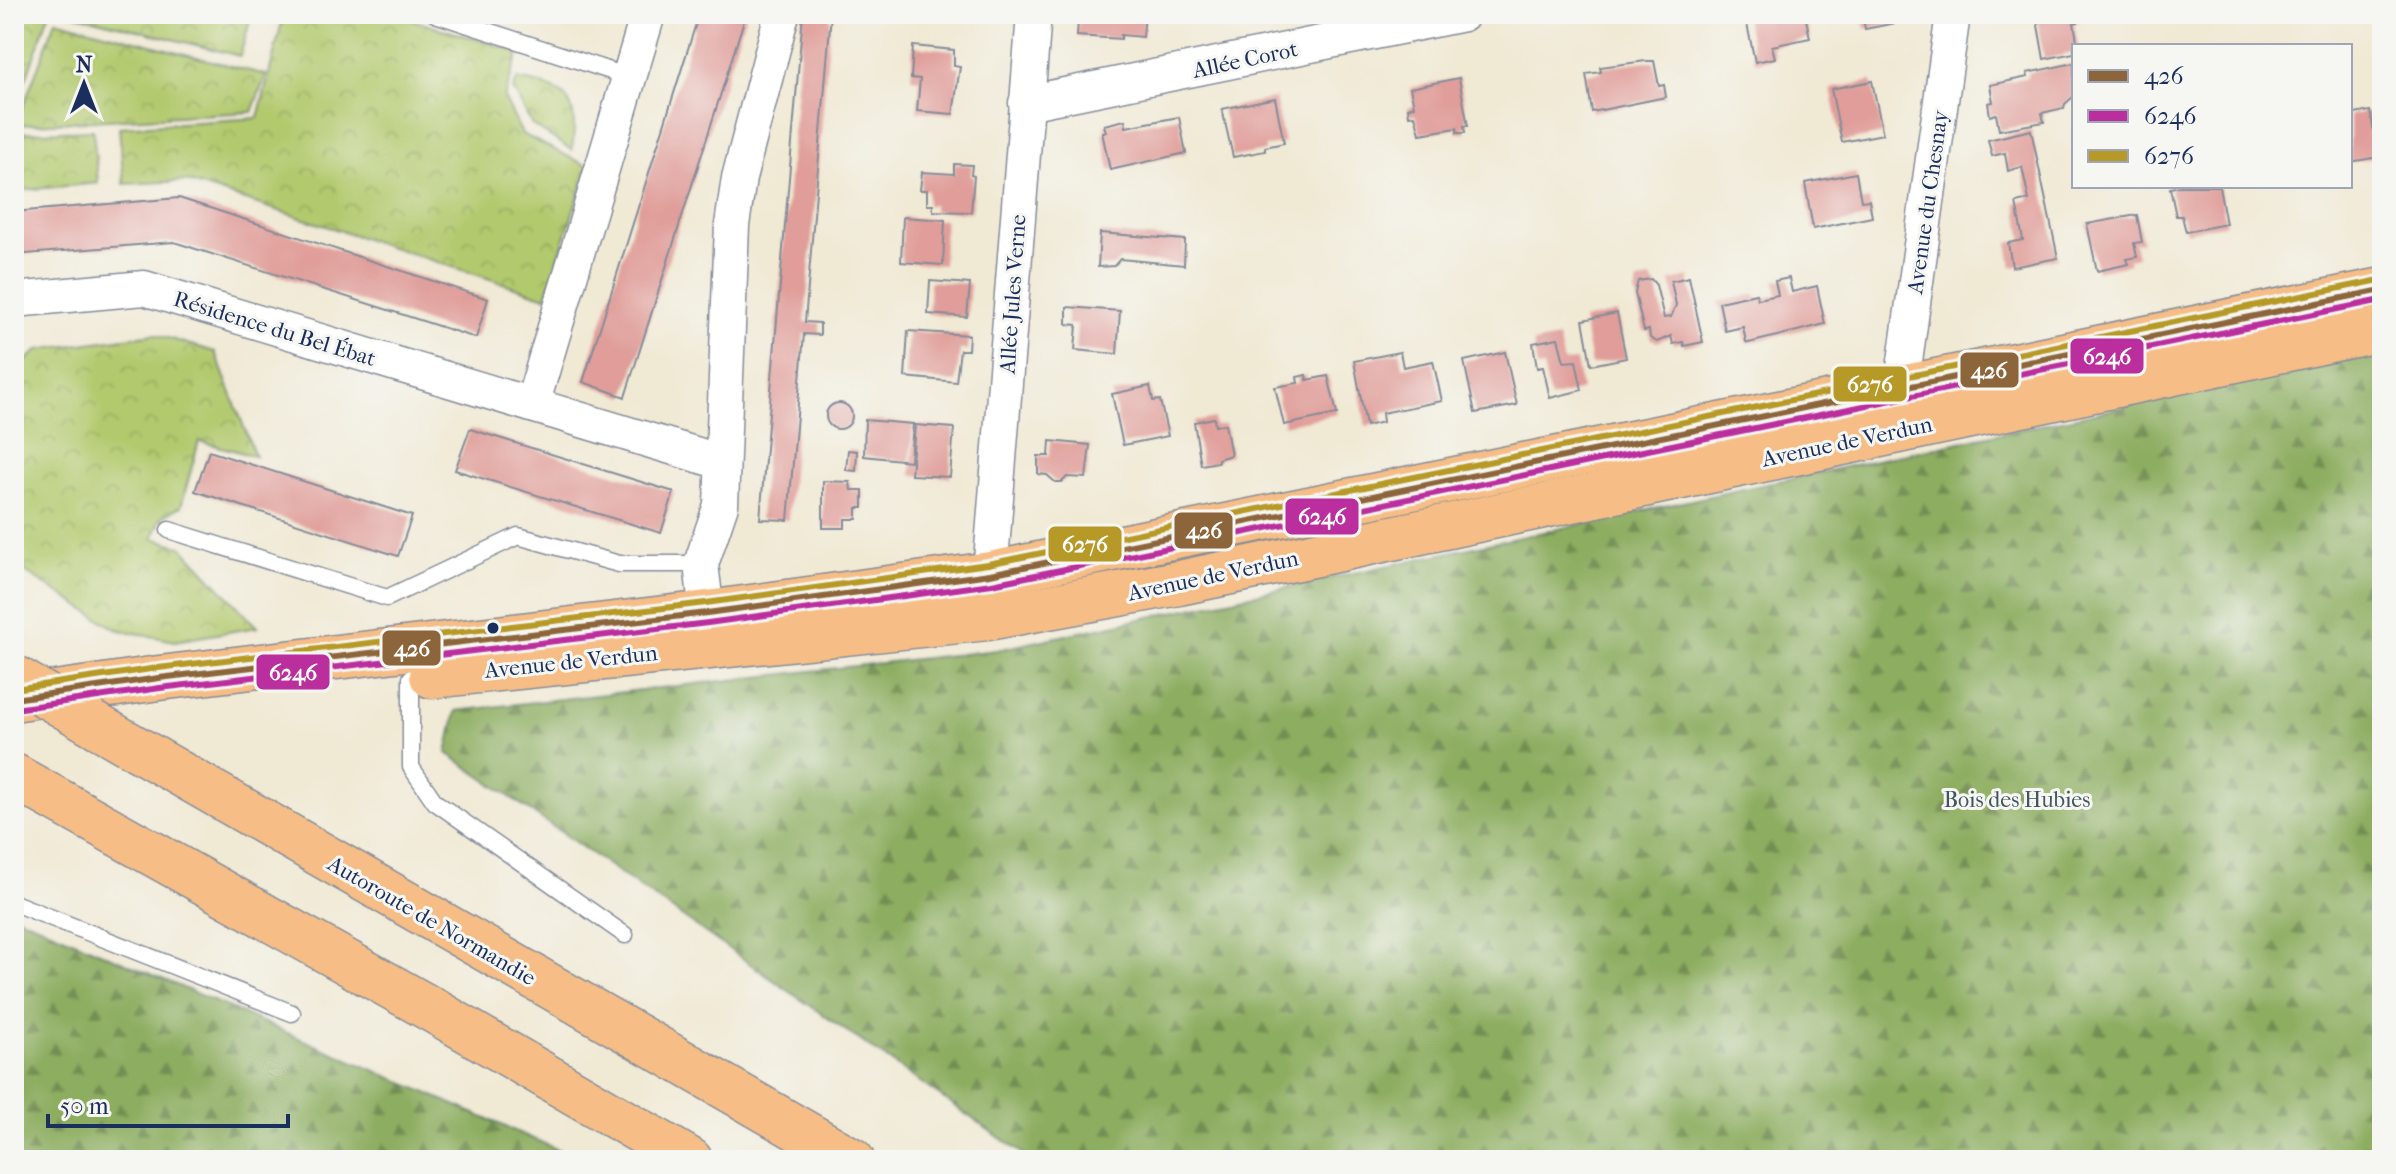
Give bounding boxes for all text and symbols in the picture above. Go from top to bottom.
street label: Allée Corot [1189,36,1300,84]
north arrow [44,44,124,124]
legend [2072,44,2352,188]
text: N [76,52,93,78]
text: 426 [2144,62,2185,90]
text: 6246 [2144,102,2198,130]
street label: Avenue du Chesnay [1902,107,1954,297]
text: 6276 [2144,142,2195,170]
street label: Allée Jules Verne [994,213,1032,376]
street label: Résidence du Bel Ébat [171,285,379,372]
line badge: 6246 [2069,337,2145,375]
text: 6246 [2083,344,2132,370]
line badge: 426 [1959,351,2020,389]
text: 426 [1970,358,2008,384]
line badge: 6276 [1832,365,1908,403]
text: 6276 [1847,372,1894,398]
street label: Avenue de Verdun [1759,411,1935,473]
line badge: 6246 [1284,497,1360,536]
text: 6246 [1298,504,1347,530]
line badge: 426 [1173,511,1234,550]
text: 426 [1185,518,1223,544]
line badge: 6276 [1047,525,1123,563]
text: 6276 [1062,532,1109,558]
street label: Avenue de Verdun [1125,545,1301,607]
unlabelled marker [485,620,501,636]
line badge: 426 [381,629,442,667]
text: 426 [393,636,431,662]
street label: Avenue de Verdun [482,640,659,684]
line badge: 6246 [255,653,331,691]
text: 6246 [269,660,318,686]
park label: Bois des Hubies [1944,787,2090,813]
street label: Autoroute de Normandie [322,850,540,991]
scale bar [48,1078,288,1128]
text: 50 m [60,1092,109,1120]

